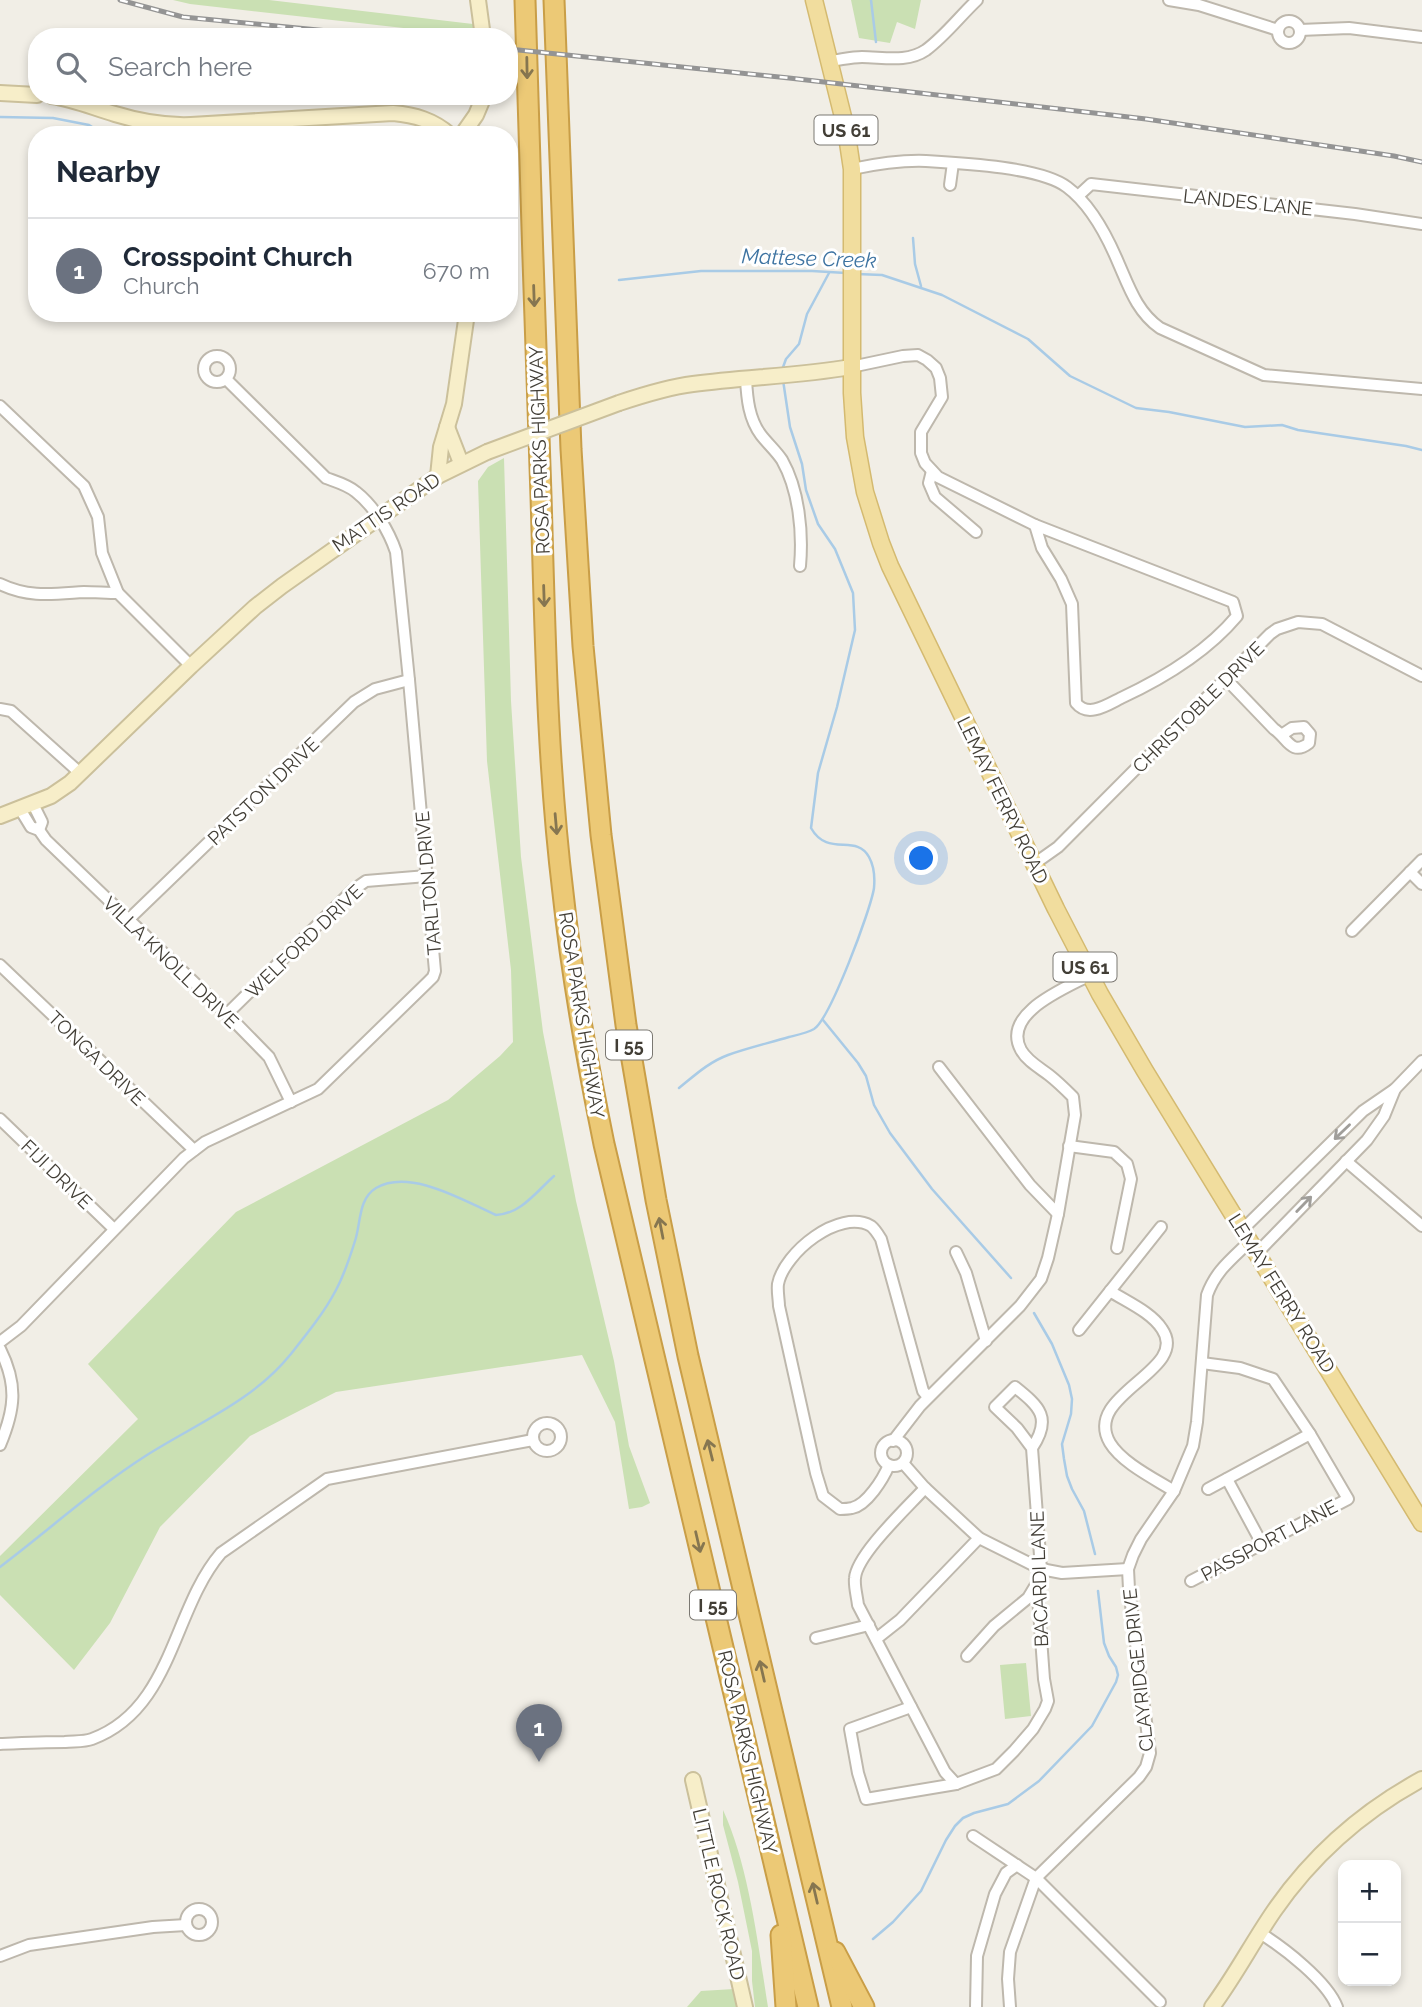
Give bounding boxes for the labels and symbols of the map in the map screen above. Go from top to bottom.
one-way arrow [520,56,534,79]
road number: US 61 [814,116,878,145]
street label: LANDES LANE [1182,184,1314,220]
water label: Mattese Creek [741,243,877,273]
one-way arrow [527,284,540,307]
street label: ROSA PARKS HIGHWAY [524,345,554,555]
street label: MATTIS ROAD [328,468,444,556]
one-way arrow [538,585,551,608]
street label: CHRISTOBLE DRIVE [1128,637,1268,777]
street label: LEMAY FERRY ROAD [953,713,1053,887]
street label: PATSTON DRIVE [203,733,323,849]
street label: TARLTON DRIVE [411,810,445,956]
one-way arrow [550,812,563,834]
your location [904,841,938,875]
street label: WELFORD DRIVE [241,880,367,1002]
street label: VILLA KNOLL DRIVE [99,892,243,1032]
street label: ROSA PARKS HIGHWAY [555,910,609,1120]
road number: US 61 [1054,952,1116,982]
street label: TONGA DRIVE [44,1006,150,1110]
road number: I 55 [606,1030,652,1060]
one-way arrow [1333,1123,1350,1140]
street label: FIJI DRIVE [17,1135,97,1213]
one-way arrow [1296,1195,1313,1212]
street label: LEMAY FERRY ROAD [1224,1209,1340,1377]
one-way arrow [654,1217,668,1240]
one-way arrow [703,1439,716,1462]
street label: PASSPORT LANE [1197,1495,1341,1585]
street label: BACARDI LANE [1026,1511,1052,1647]
one-way arrow [692,1530,705,1553]
street label: CLAYRIDGE DRIVE [1119,1587,1157,1753]
road number: I 55 [690,1590,736,1620]
street label: ROSA PARKS HIGHWAY [714,1648,782,1857]
one-way arrow [755,1661,768,1683]
pin: 1 [516,1704,562,1762]
street label: LITTLE ROCK ROAD [689,1806,749,1982]
one-way arrow [808,1882,821,1905]

